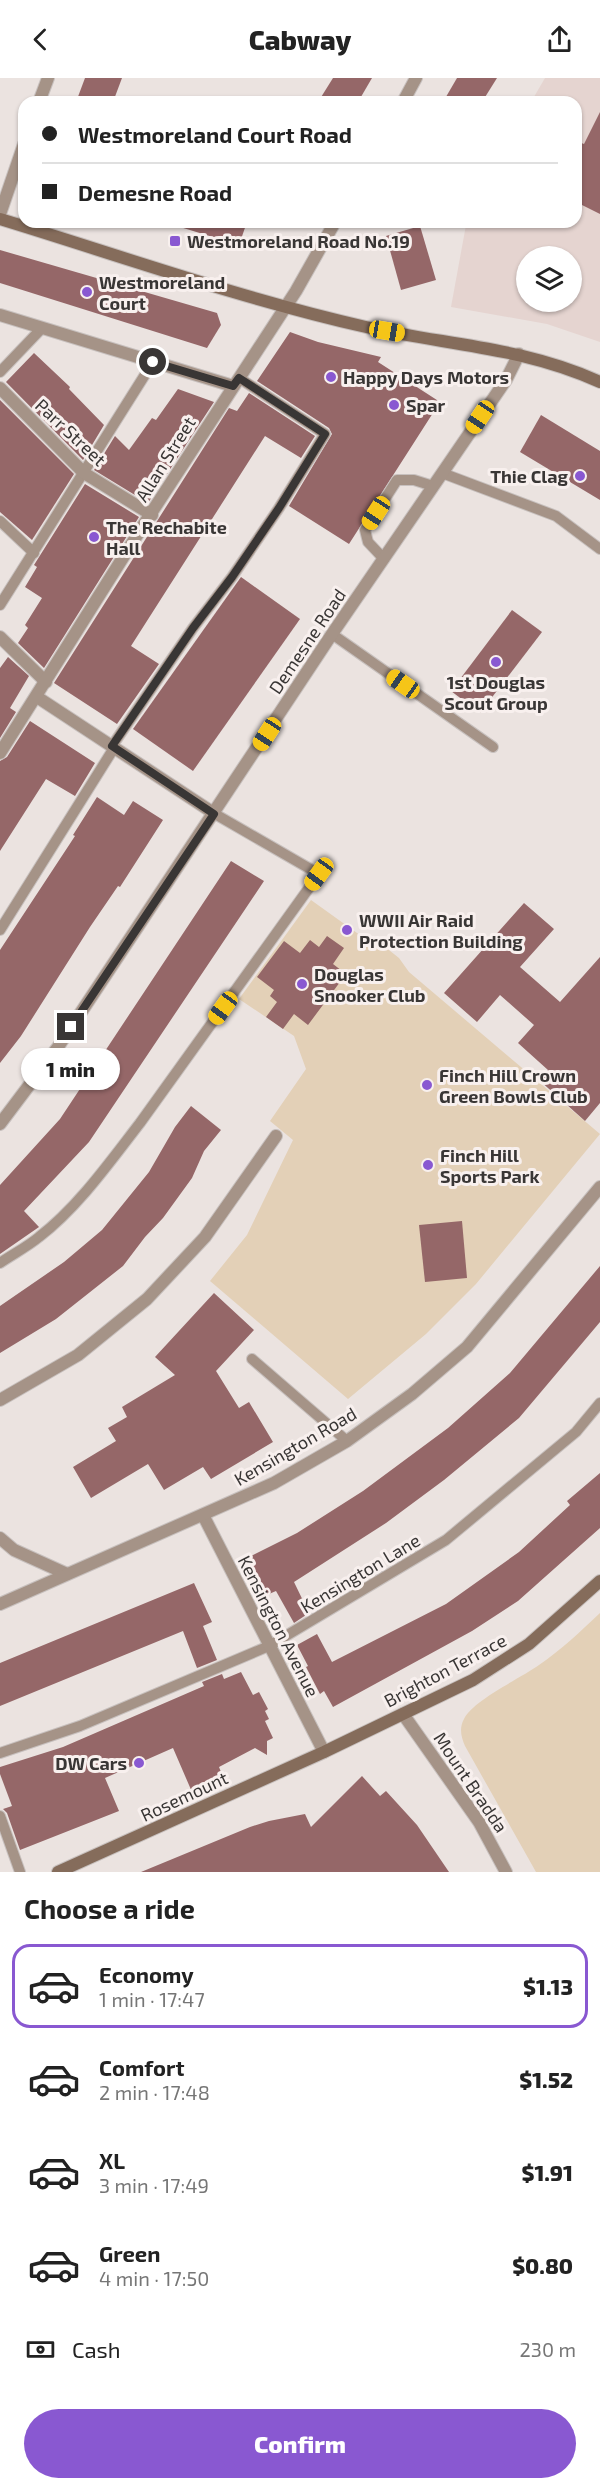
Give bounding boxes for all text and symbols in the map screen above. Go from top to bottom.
icon: back [24,23,57,56]
text: Cabway [249,23,351,55]
icon: share [543,23,576,56]
text: Westmoreland Court Road [78,121,352,147]
text: Demesne Road [78,179,232,205]
place label: Westmoreland Road No.19 [187,230,410,252]
marker: Westmoreland Road No.19 [168,234,182,248]
map controls [516,246,582,312]
button: layers [516,246,582,312]
place label: Westmoreland Court [99,271,225,314]
marker: Westmoreland Court [80,285,94,299]
car [368,319,406,343]
route start [139,348,166,375]
place label: Happy Days Motors [343,366,509,388]
marker: Happy Days Motors [324,370,338,384]
street label: Parr Street [31,394,111,470]
place label: Spar [406,394,446,416]
car [462,397,498,437]
marker: Spar [387,398,401,412]
street label: Allan Street [130,412,200,506]
place label: Thie Clag [490,465,569,487]
marker: Thie Clag [573,469,587,483]
car [359,493,393,533]
place label: The Rechabite Hall [106,516,227,559]
marker: The Rechabite Hall [87,530,101,544]
street label: Demesne Road [264,584,350,698]
marker: 1st Douglas Scout Group [489,655,503,669]
car [383,666,423,702]
place label: 1st Douglas Scout Group [444,671,548,714]
car [250,714,284,754]
car [301,854,337,894]
place label: WWII Air Raid Protection Building [359,909,523,952]
marker: WWII Air Raid Protection Building [340,923,354,937]
place label: Douglas Snooker Club [314,963,426,1006]
marker: Douglas Snooker Club [295,977,309,991]
car [205,988,241,1028]
route end [57,1013,84,1040]
callout: 1 min [22,1048,121,1090]
text: 1 min [46,1057,95,1081]
place label: Finch Hill Crown Green Bowls Club [439,1064,588,1107]
marker: Finch Hill Crown Green Bowls Club [420,1078,434,1092]
place label: Finch Hill Sports Park [440,1144,540,1187]
marker: Finch Hill Sports Park [421,1158,435,1172]
street label: Kensington Road [230,1402,360,1490]
street label: Kensington Lane [296,1529,424,1617]
street label: Kensington Avenue [234,1551,324,1701]
street label: Brighton Terrace [380,1629,510,1711]
street label: Mount Bradda [429,1728,513,1836]
place label: DW Cars [55,1752,127,1774]
marker: DW Cars [132,1756,146,1770]
street label: Rosemount [137,1766,231,1826]
text: Choose a ride [24,1892,195,1924]
icon: car [27,1959,81,2013]
text: Economy [99,1961,194,1987]
text: $1.13 [523,1973,573,1999]
text: 1 min · 17:47 [99,1987,205,2011]
icon: car [27,2052,81,2106]
text: Comfort [99,2054,184,2080]
text: $1.52 [519,2066,573,2092]
text: 2 min · 17:48 [99,2080,210,2104]
icon: car [27,2145,81,2199]
text: XL [99,2147,125,2173]
text: $1.91 [521,2159,573,2185]
text: 3 min · 17:49 [99,2173,209,2197]
icon: car [27,2238,81,2292]
text: Green [99,2240,161,2266]
text: $0.80 [512,2252,573,2278]
text: 4 min · 17:50 [99,2266,209,2290]
icon: cash [24,2333,57,2366]
text: Cash [72,2336,121,2362]
text: 230 m [520,2337,576,2361]
button: Confirm [24,2409,576,2478]

